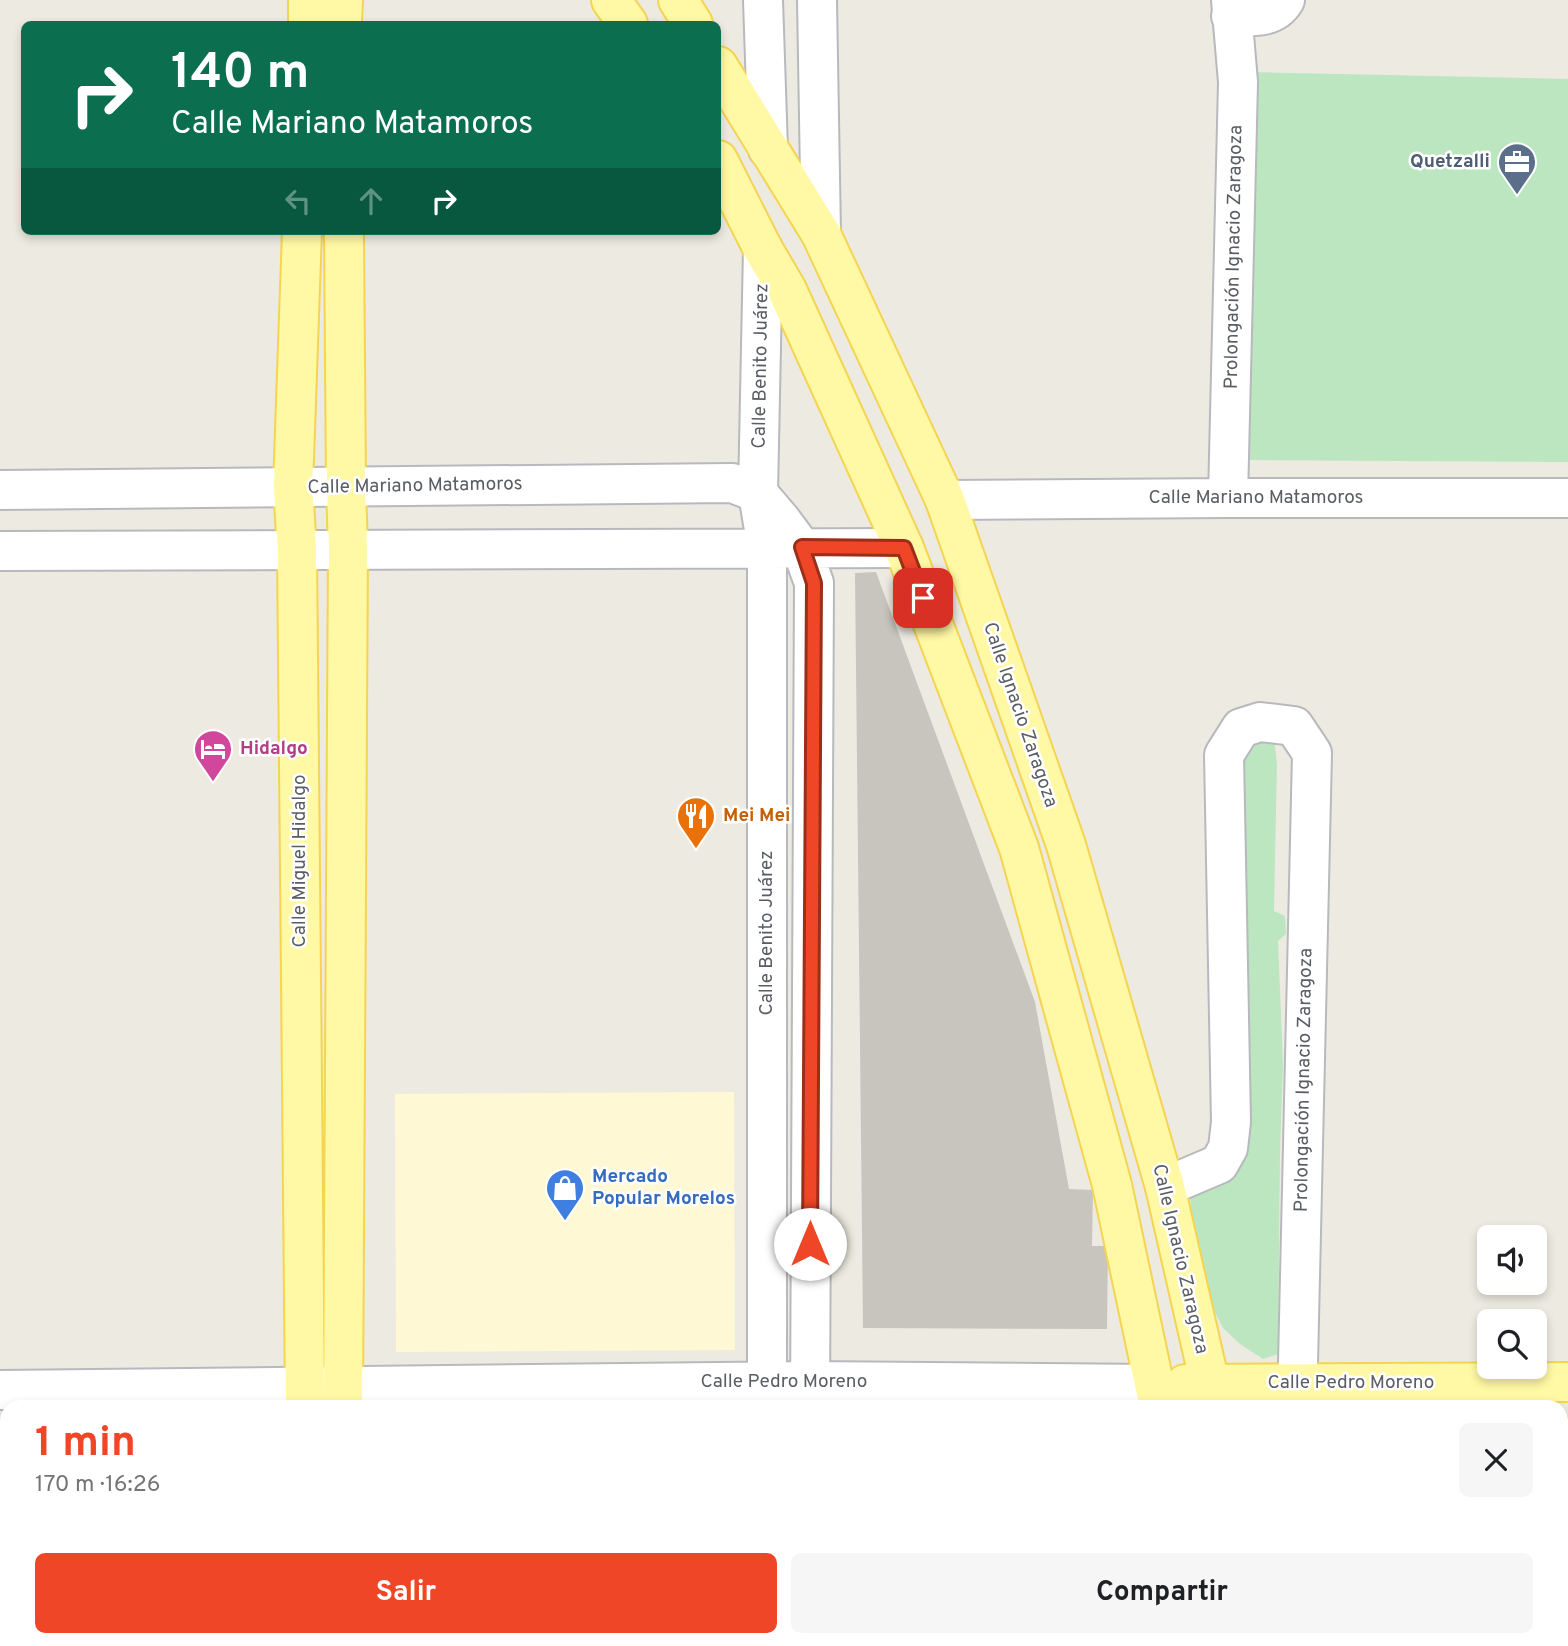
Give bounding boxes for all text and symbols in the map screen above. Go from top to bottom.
text: 140 m [171,44,310,106]
icon: right [56,49,147,140]
text: Calle Mariano Matamoros [171,105,533,145]
street label: Prolongación Ignacio Zaragoza [1220,125,1248,389]
office icon: Quetzalli [1496,141,1538,196]
place label: Quetzalli [1410,150,1490,174]
icon: left [279,182,317,220]
icon: ahead [352,182,390,220]
icon: right [425,182,463,220]
street label: Calle Benito Juárez [748,283,774,449]
street label: Calle Mariano Matamoros [307,472,523,500]
street label: Calle Mariano Matamoros [1148,486,1364,510]
pin [893,568,953,628]
icon: arrive [904,579,942,617]
street label: Calle Ignacio Zaragoza [977,619,1063,811]
hotel icon: Hidalgo [192,728,234,783]
place label: Hidalgo [240,737,308,761]
street label: Calle Miguel Hidalgo [288,775,312,947]
restaurant icon: Mei Mei [675,795,717,850]
place label: Mei Mei [723,804,790,828]
street label: Calle Benito Juárez [755,850,779,1016]
street label: Prolongación Ignacio Zaragoza [1290,948,1318,1212]
street label: Calle Ignacio Zaragoza [1146,1162,1214,1356]
place label: Mercado Popular Morelos [592,1165,735,1211]
shop icon: Mercado Popular Morelos [544,1167,586,1222]
position arrow [773,1207,847,1281]
map controls [1477,1225,1547,1379]
button: sound [1477,1225,1547,1295]
button: search [1477,1309,1547,1379]
street label: Calle Pedro Moreno [701,1370,867,1394]
street label: Calle Pedro Moreno [1268,1371,1434,1395]
text: 1 min [35,1418,136,1471]
button: close [1459,1423,1533,1497]
text: 170 m · 16:26 [35,1471,161,1500]
button: Salir [35,1553,777,1633]
button: Compartir [791,1553,1533,1633]

